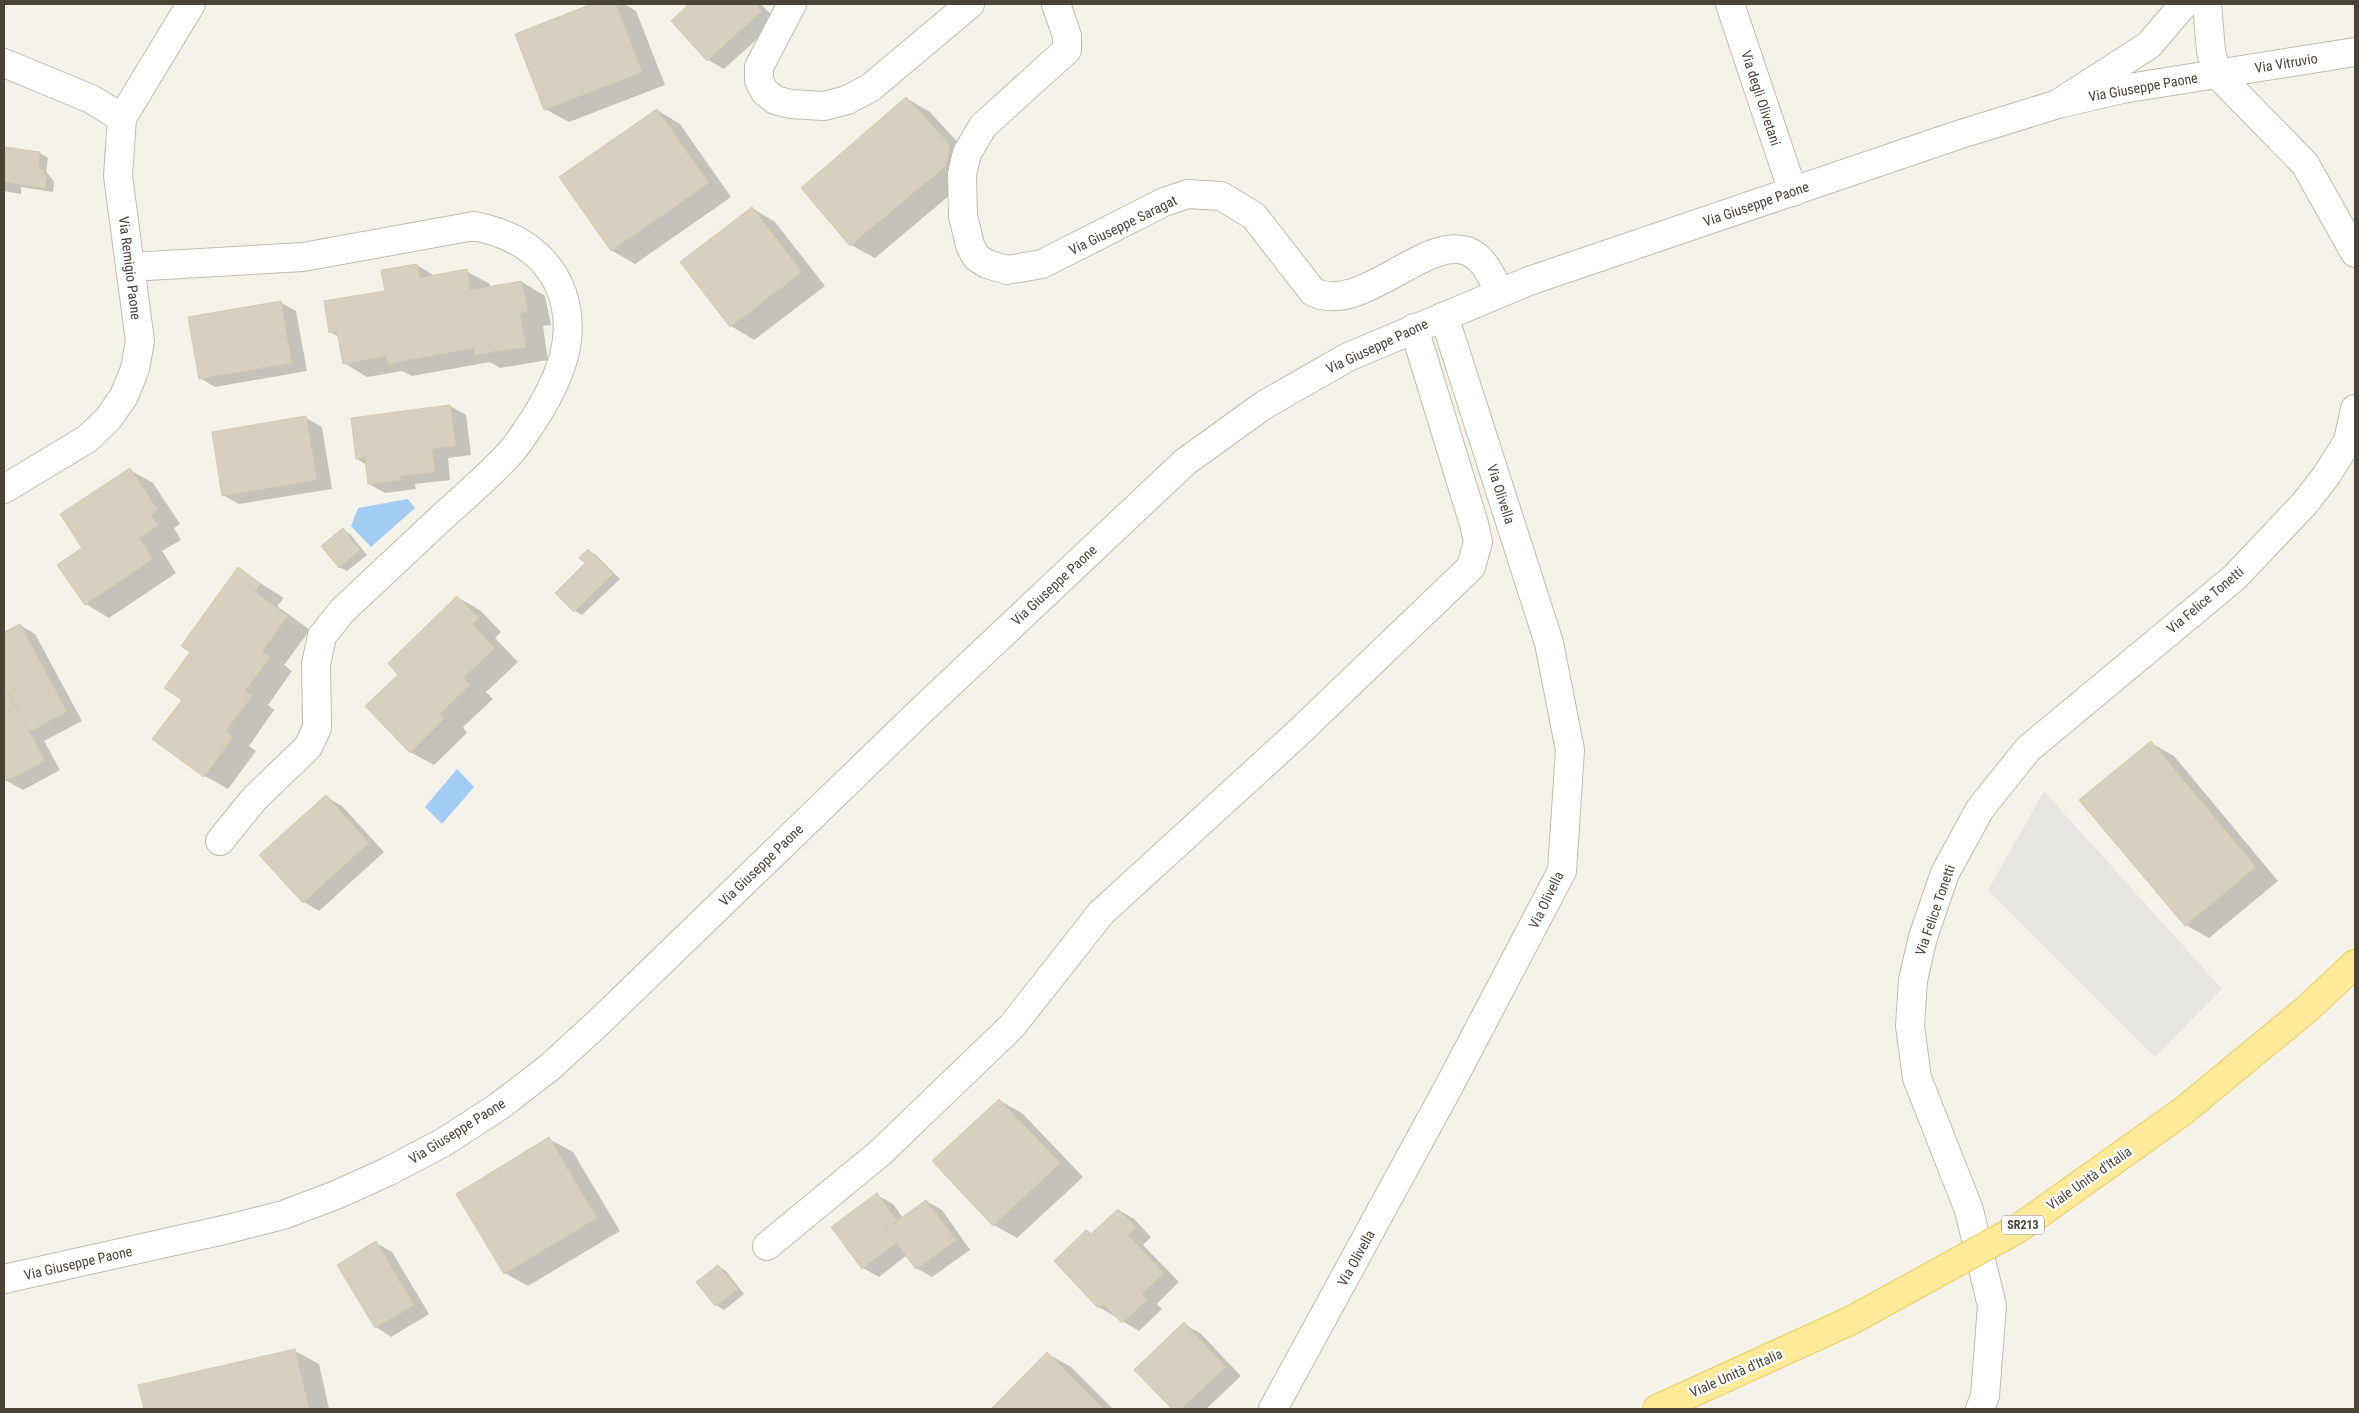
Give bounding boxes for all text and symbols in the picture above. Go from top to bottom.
street label: Via degli Olivetani [1738,48,1784,148]
street label: Via Vitruvio [2253,50,2319,76]
street label: Via Giuseppe Paone [2087,69,2199,104]
street label: Via Giuseppe Paone [1701,178,1811,230]
street label: Via Giuseppe Saragat [1066,192,1180,258]
street label: Via Remigio Paone [116,215,144,321]
street label: Via Giuseppe Paone [1324,315,1431,377]
street label: Via Olivella [1484,462,1518,526]
street label: Via Giuseppe Paone [1008,541,1100,629]
street label: Via Felice Tonetti [2163,563,2247,637]
street label: Via Giuseppe Paone [716,821,807,909]
street label: Via Felice Tonetti [1912,862,1958,958]
street label: Via Olivella [1525,869,1567,931]
street label: Via Giuseppe Paone [406,1095,508,1167]
street label: Viale Unità d'Italia [2044,1143,2134,1213]
road number: SR213 [2002,1216,2044,1234]
street label: Via Olivella [1334,1227,1378,1289]
street label: Via Giuseppe Paone [22,1243,134,1283]
street label: Viale Unità d'Italia [1687,1345,1785,1401]

